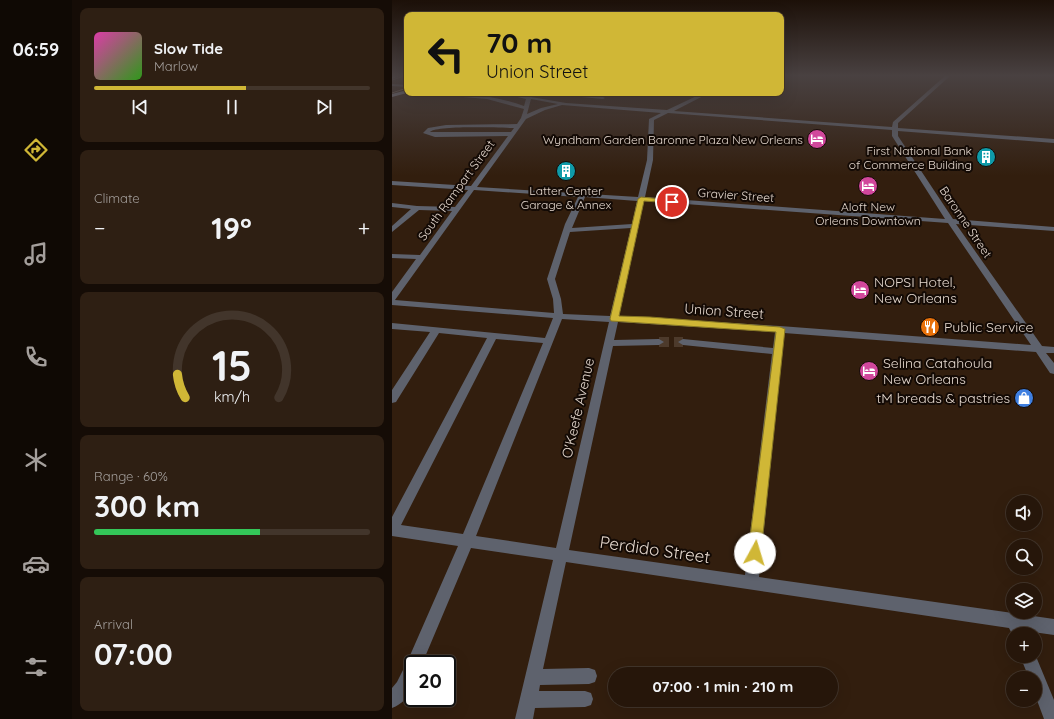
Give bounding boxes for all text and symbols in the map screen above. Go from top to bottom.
text: 70 m [486,25,552,60]
icon: left [420,28,472,80]
text: 06:59 [13,38,59,61]
text: Slow Tide [154,39,223,58]
text: Marlow [154,58,198,74]
text: Union Street [486,60,588,83]
icon: previous [129,96,151,118]
icon: pause [221,96,243,118]
icon: next [313,96,335,118]
hotel icon: Wyndham Garden Baronne Plaza New Orleans [806,128,828,150]
place label: Wyndham Garden Baronne Plaza New Orleans [543,132,803,147]
icon: directions [22,136,50,164]
street label: South Rampart Street [414,137,498,243]
place label: First National Bank of Commerce Building [849,143,972,172]
building icon: First National Bank of Commerce Building [975,146,997,168]
building icon: Latter Center Garage & Annex [555,160,577,182]
hotel icon: Aloft New Orleans Downtown [857,175,879,197]
place label: Latter Center Garage & Annex [521,183,611,212]
street label: Baronne Street [936,183,996,261]
pin [655,185,689,219]
street label: Gravier Street [697,185,775,205]
text: Climate [94,190,140,206]
icon: arrive [661,191,683,213]
place label: Aloft New Orleans Downtown [815,199,921,228]
text: 19° [211,209,252,247]
text: − [94,214,105,242]
text: + [358,214,370,242]
icon: music [22,240,50,268]
place label: NOPSI Hotel, New Orleans [874,273,957,307]
hotel icon: NOPSI Hotel, New Orleans [849,279,871,301]
street label: Union Street [684,299,765,323]
restaurant icon: Public Service [919,316,941,338]
place label: Public Service [944,318,1034,336]
text: 15 [212,338,252,390]
icon: phone [22,343,50,371]
place label: Selina Catahoula New Orleans [883,354,992,388]
street label: O'Keefe Avenue [558,356,598,460]
hotel icon: Selina Catahoula New Orleans [858,360,880,382]
text: km/h [214,387,250,405]
shop icon: tM breads & pastries [1013,387,1035,409]
place label: tM breads & pastries [876,389,1010,407]
icon: climate [22,446,50,474]
text: Range · 60% [94,468,168,484]
text: 300 km [94,487,200,525]
map controls [1006,495,1042,707]
button: sound [1006,495,1042,531]
street label: Perdido Street [598,531,712,567]
position arrow [734,532,776,574]
button: search [1006,539,1042,575]
icon: car [22,550,50,578]
button: layers [1006,583,1042,619]
text: Arrival [94,616,133,632]
button: + [1006,627,1042,663]
text: 07:00 [94,635,173,673]
icon: filters [22,653,50,681]
speed limit sign: 20 [404,655,456,707]
button: − [1006,671,1042,707]
text: 07:00 · 1 min · 210 m [653,677,793,696]

